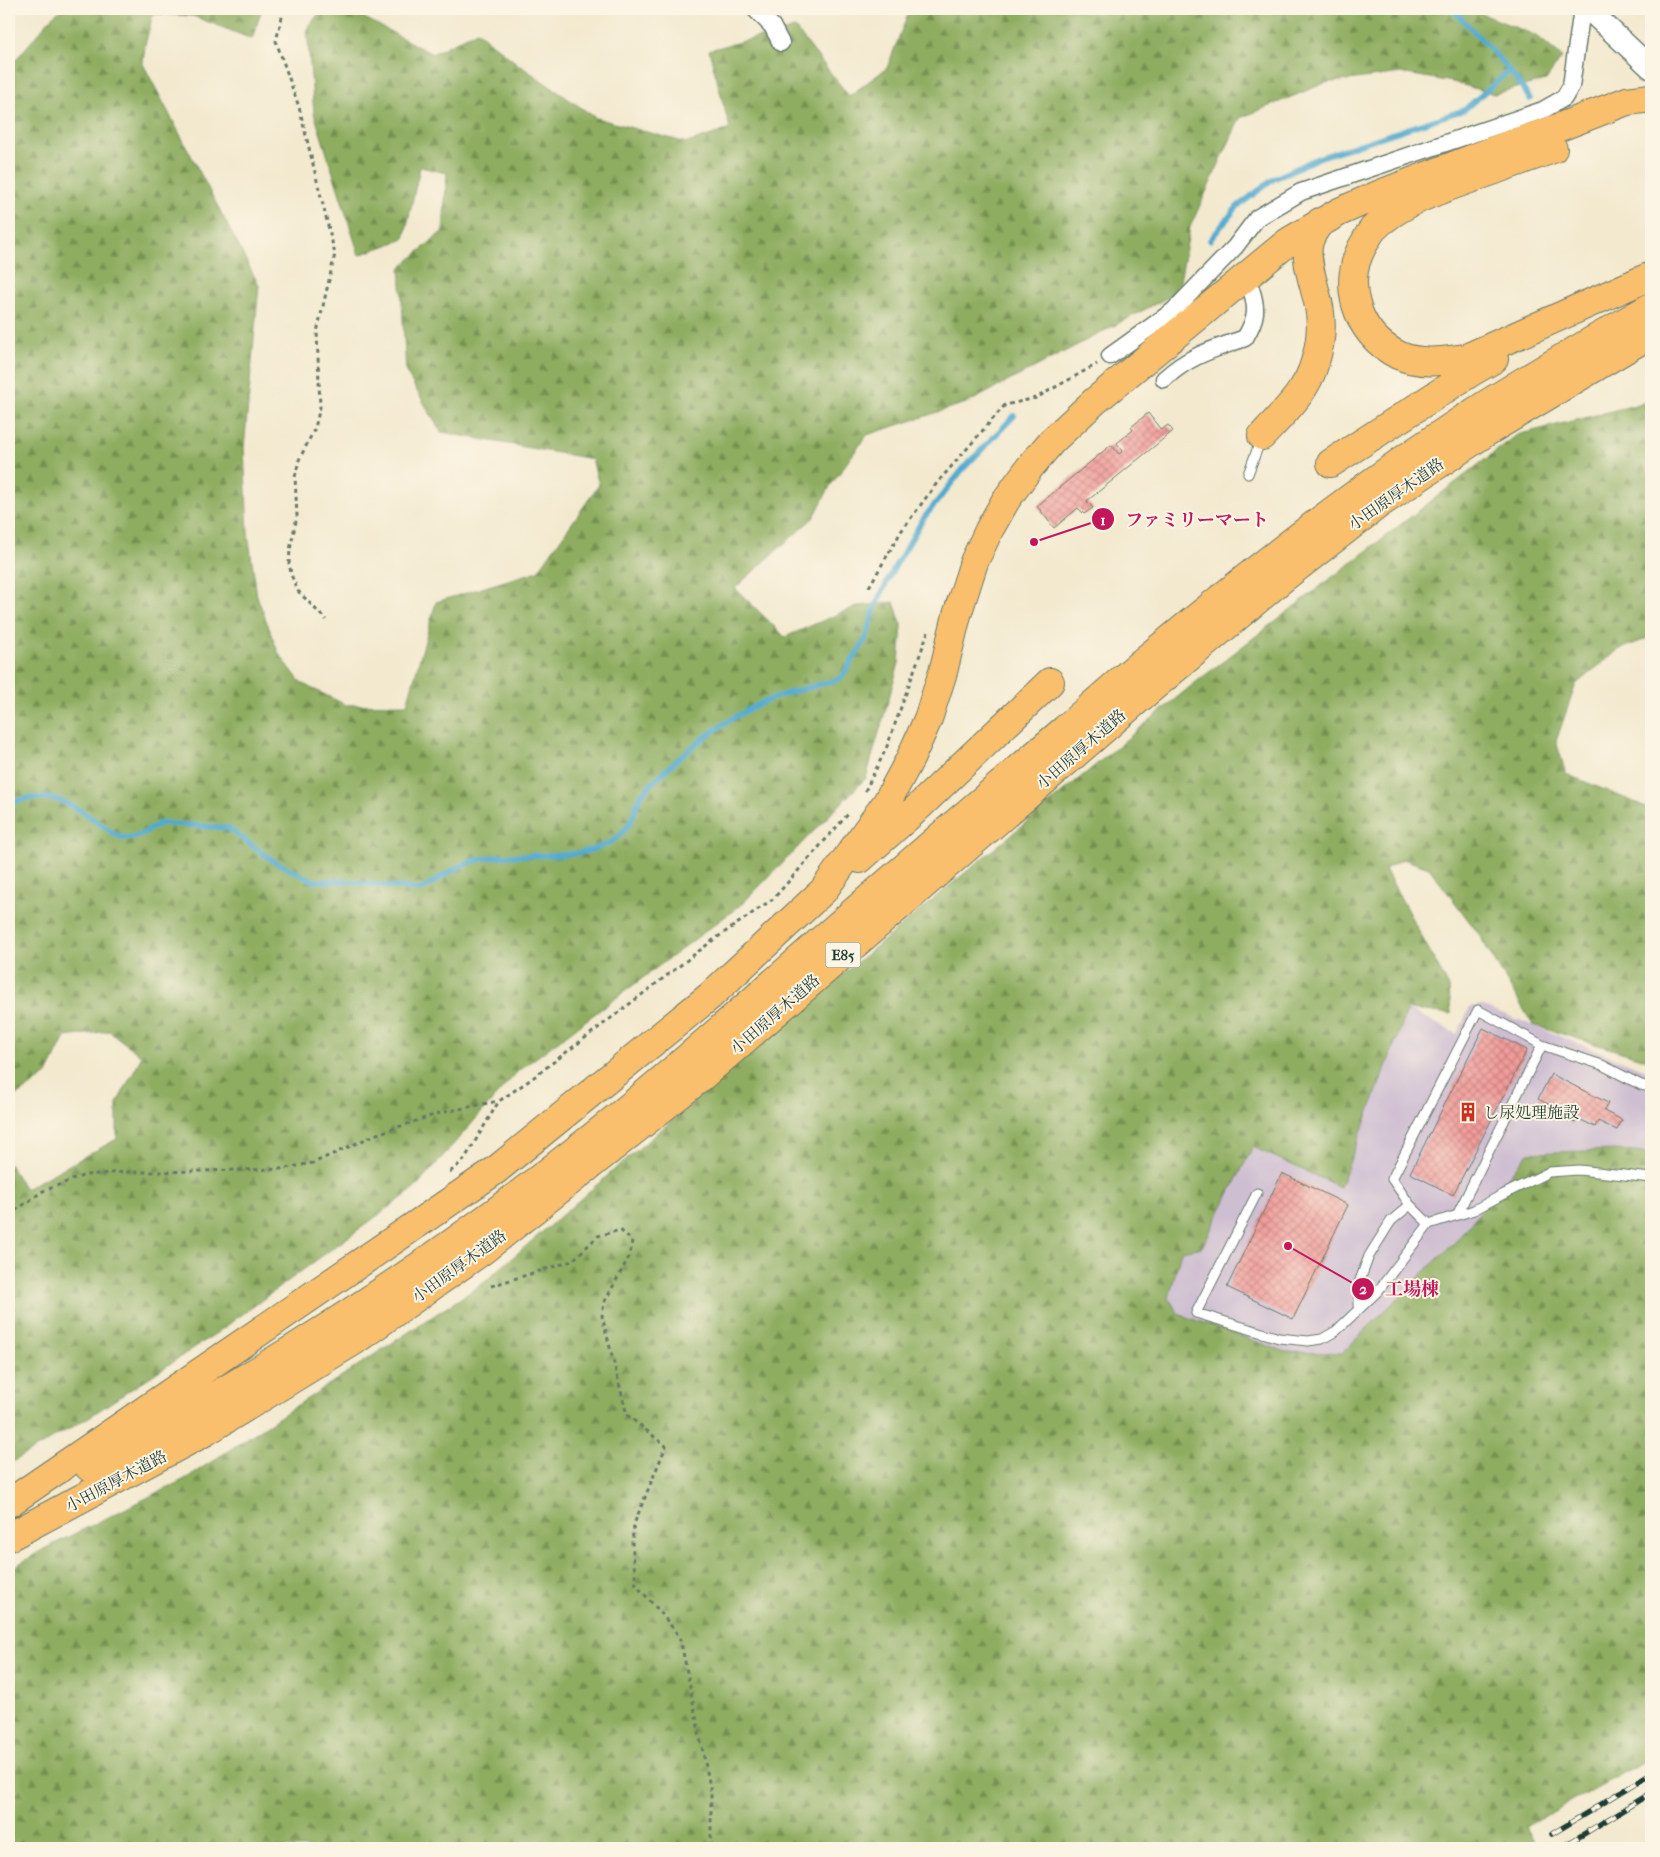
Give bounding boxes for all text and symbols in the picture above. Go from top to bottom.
street label: 小田原厚木道路 [1345,454,1447,534]
callout: ファミリーマート [1090,503,1279,536]
text: ファミリーマート [1125,510,1269,531]
text: 1 [1100,511,1106,529]
street label: 小田原厚木道路 [1032,705,1130,793]
road number: E85 [826,942,860,968]
street label: 小田原厚木道路 [726,970,824,1058]
building icon: し尿処理施設 [1457,1101,1479,1123]
place label: し尿処理施設 [1483,1103,1579,1122]
street label: 小田原厚木道路 [408,1225,510,1307]
callout: 工場棟 [1350,1273,1449,1306]
text: 工場棟 [1385,1279,1439,1300]
text: 2 [1359,1280,1367,1298]
street label: 小田原厚木道路 [62,1446,170,1516]

